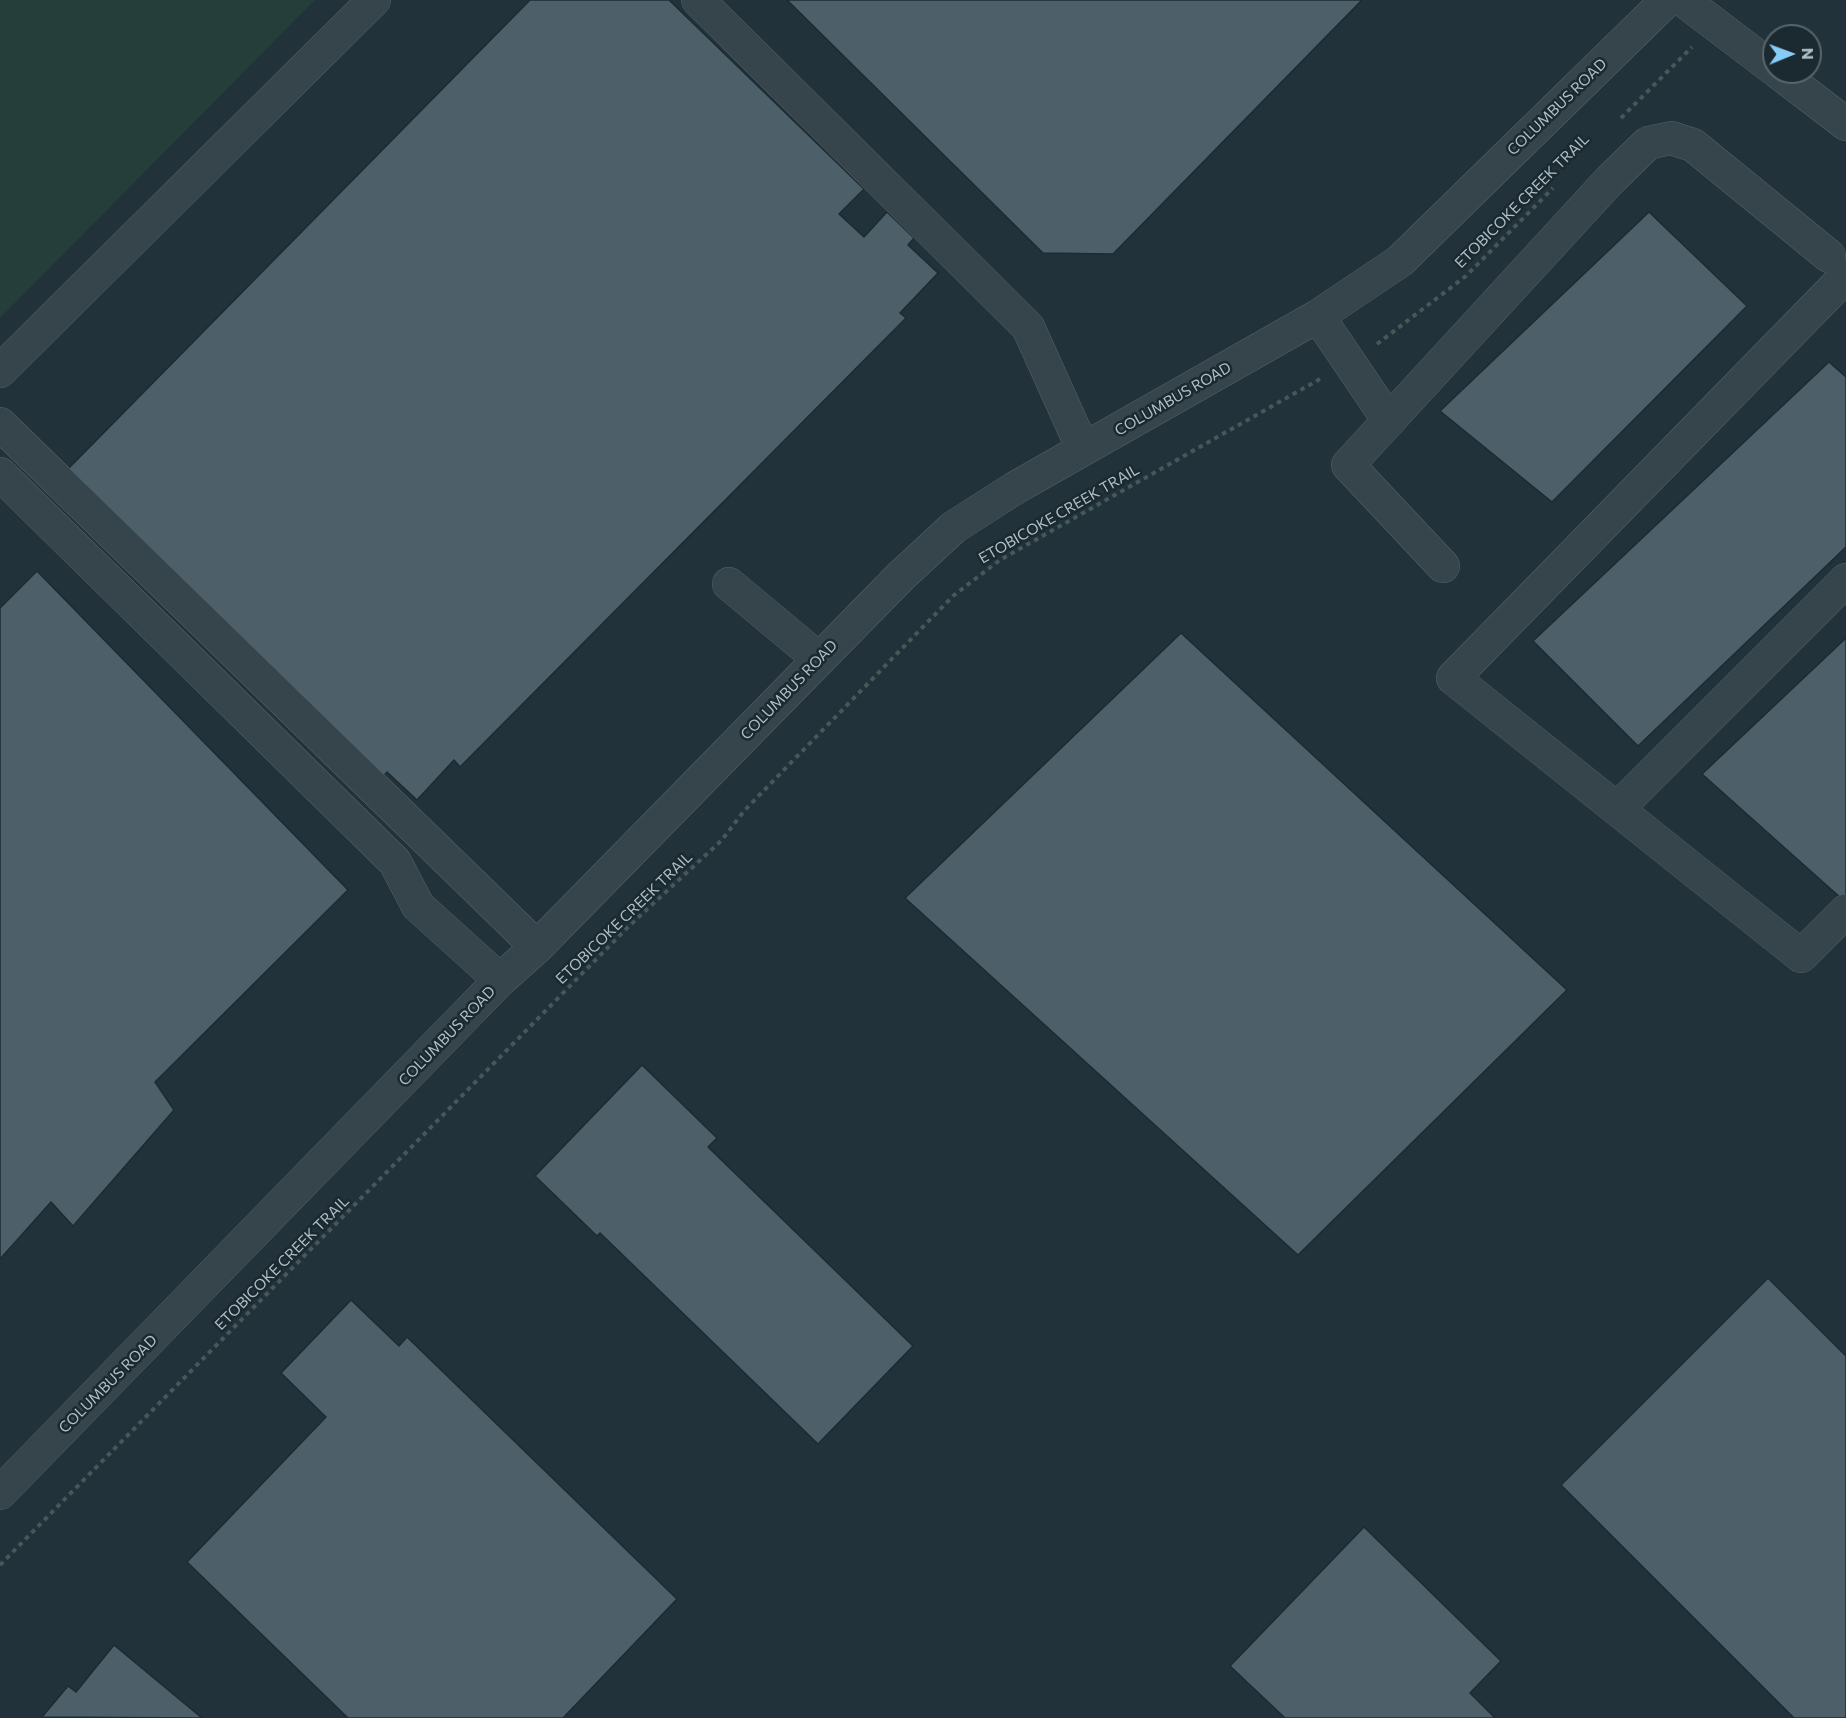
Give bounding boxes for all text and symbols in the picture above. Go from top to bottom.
north arrow [1762,24,1822,84]
text: N [1799,48,1818,60]
street label: COLUMBUS ROAD [1503,55,1611,159]
street label: ETOBICOKE CREEK TRAIL [1451,130,1593,272]
street label: COLUMBUS ROAD [1112,358,1234,440]
street label: ETOBICOKE CREEK TRAIL [976,461,1142,567]
street label: COLUMBUS ROAD [737,636,841,744]
street label: ETOBICOKE CREEK TRAIL [552,848,696,988]
street label: COLUMBUS ROAD [395,982,499,1090]
street label: ETOBICOKE CREEK TRAIL [211,1192,353,1334]
street label: COLUMBUS ROAD [55,1331,161,1437]

